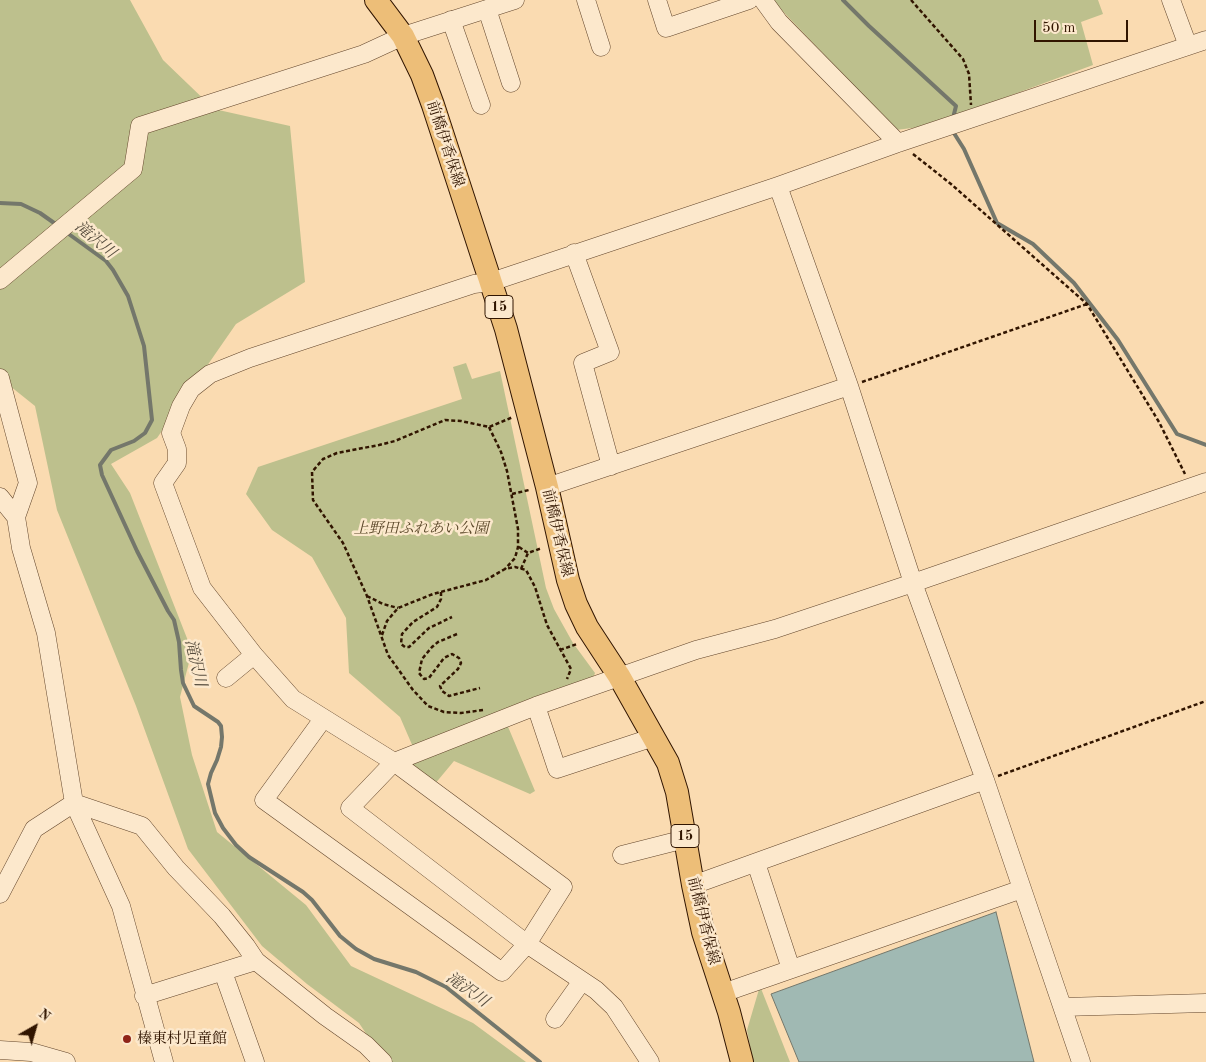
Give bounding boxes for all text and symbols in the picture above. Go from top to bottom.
scale bar [1036,10,1130,42]
text: 50 m [1042,21,1076,36]
street label: 前橋伊香保線 [423,98,467,190]
water label: 滝沢川 [70,217,120,263]
road number: 15 [485,296,513,318]
street label: 前橋伊香保線 [538,487,576,579]
park label: 上野田ふれあい公園 [354,520,488,538]
water label: 滝沢川 [180,637,210,689]
road number: 15 [671,824,699,848]
street label: 前橋伊香保線 [683,875,723,967]
water label: 滝沢川 [442,968,492,1012]
north arrow [10,1002,60,1052]
text: N [36,1006,53,1024]
place label: 榛東村児童館 [137,1030,227,1048]
marker: 榛東村児童館 [121,1033,133,1045]

